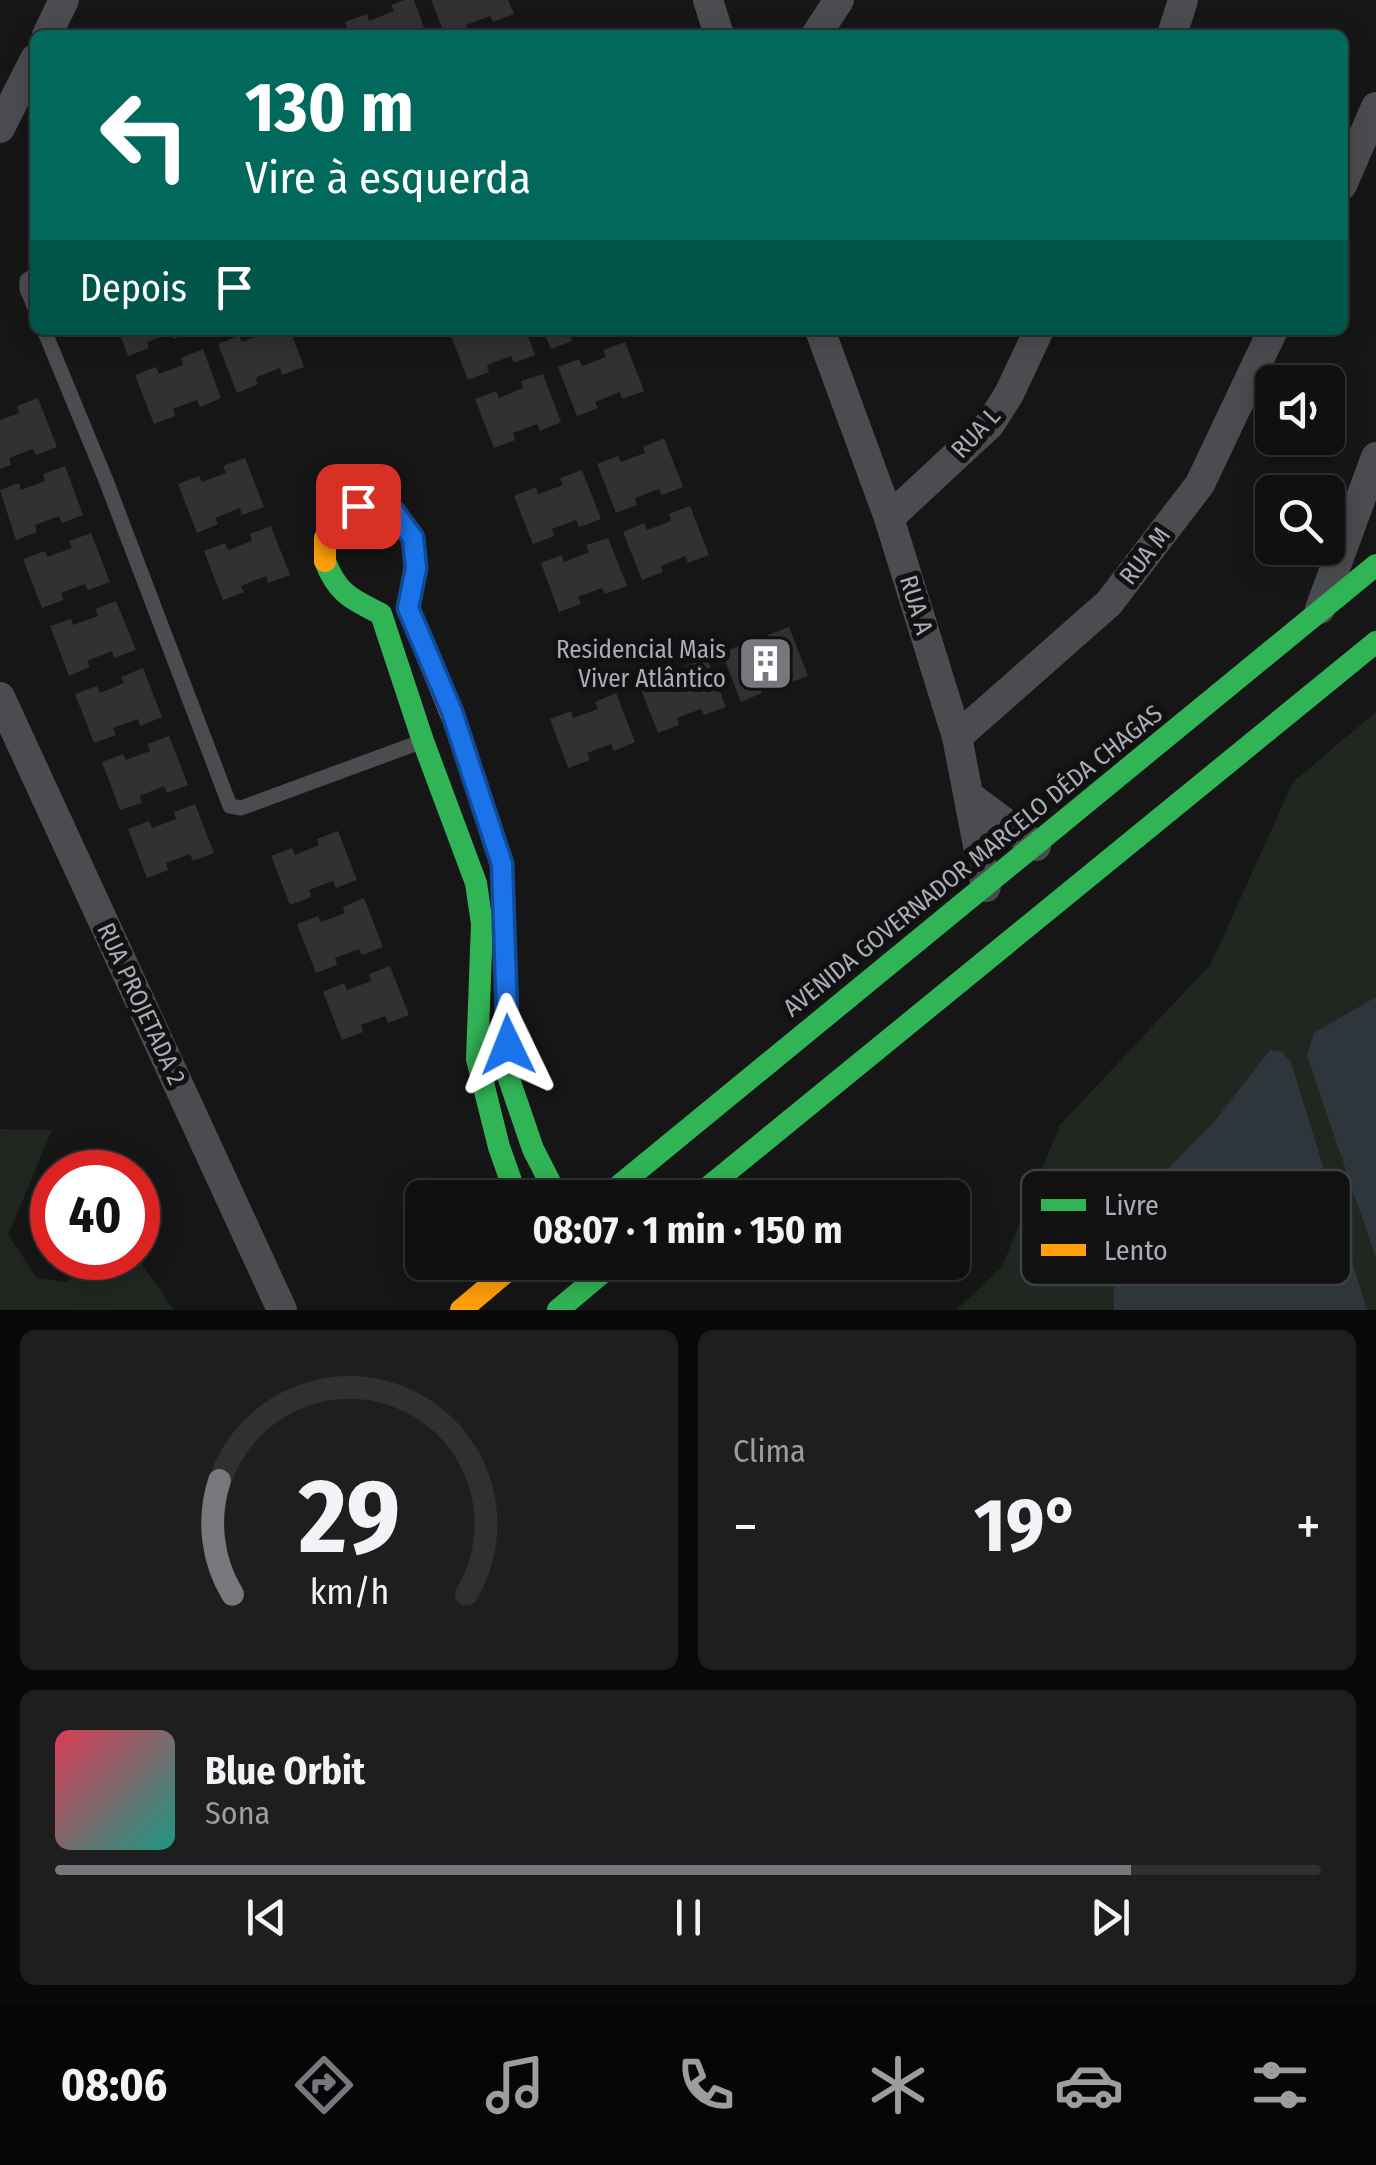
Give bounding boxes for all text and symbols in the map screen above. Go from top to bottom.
text: 130 m [245,66,414,150]
icon: left [80,70,210,200]
text: Vire à esquerda [245,151,531,205]
icon: arrive [207,260,262,315]
text: Depois [80,265,187,311]
map controls [1255,365,1345,565]
button: sound [1255,365,1345,455]
street label: RUA L [945,402,1007,464]
pin [316,464,401,549]
button: search [1255,475,1345,565]
icon: arrive [331,479,386,534]
street label: RUA M [1113,521,1177,591]
street label: RUA A [893,572,939,638]
building icon: Residencial Mais Viver Atlântico [735,634,795,694]
place label: Residencial Mais Viver Atlântico [556,635,726,694]
street label: AVENIDA GOVERNADOR MARCELO DÉDA CHAGAS [777,698,1168,1023]
street label: RUA PROJETADA 2 [90,918,192,1090]
position arrow [456,993,560,1097]
speed limit sign: 40 [30,1150,160,1280]
legend [1021,1170,1351,1285]
text: Livre [1104,1189,1159,1222]
text: 08:07 · 1 min · 150 m [533,1207,842,1253]
text: Lento [1104,1234,1168,1267]
text: Clima [733,1432,806,1470]
text: 29 [297,1455,400,1580]
text: 19° [974,1481,1080,1571]
text: − [733,1494,758,1560]
text: + [1296,1494,1321,1560]
text: km/h [309,1571,389,1613]
text: Blue Orbit [205,1748,365,1794]
text: Sona [205,1794,270,1832]
icon: previous [239,1890,294,1945]
icon: pause [661,1890,716,1945]
icon: next [1083,1890,1138,1945]
icon: directions [289,2050,359,2120]
icon: music [480,2050,550,2120]
icon: phone [671,2050,741,2120]
icon: climate [863,2050,933,2120]
icon: car [1054,2050,1124,2120]
icon: filters [1245,2050,1315,2120]
text: 08:06 [61,2058,167,2112]

